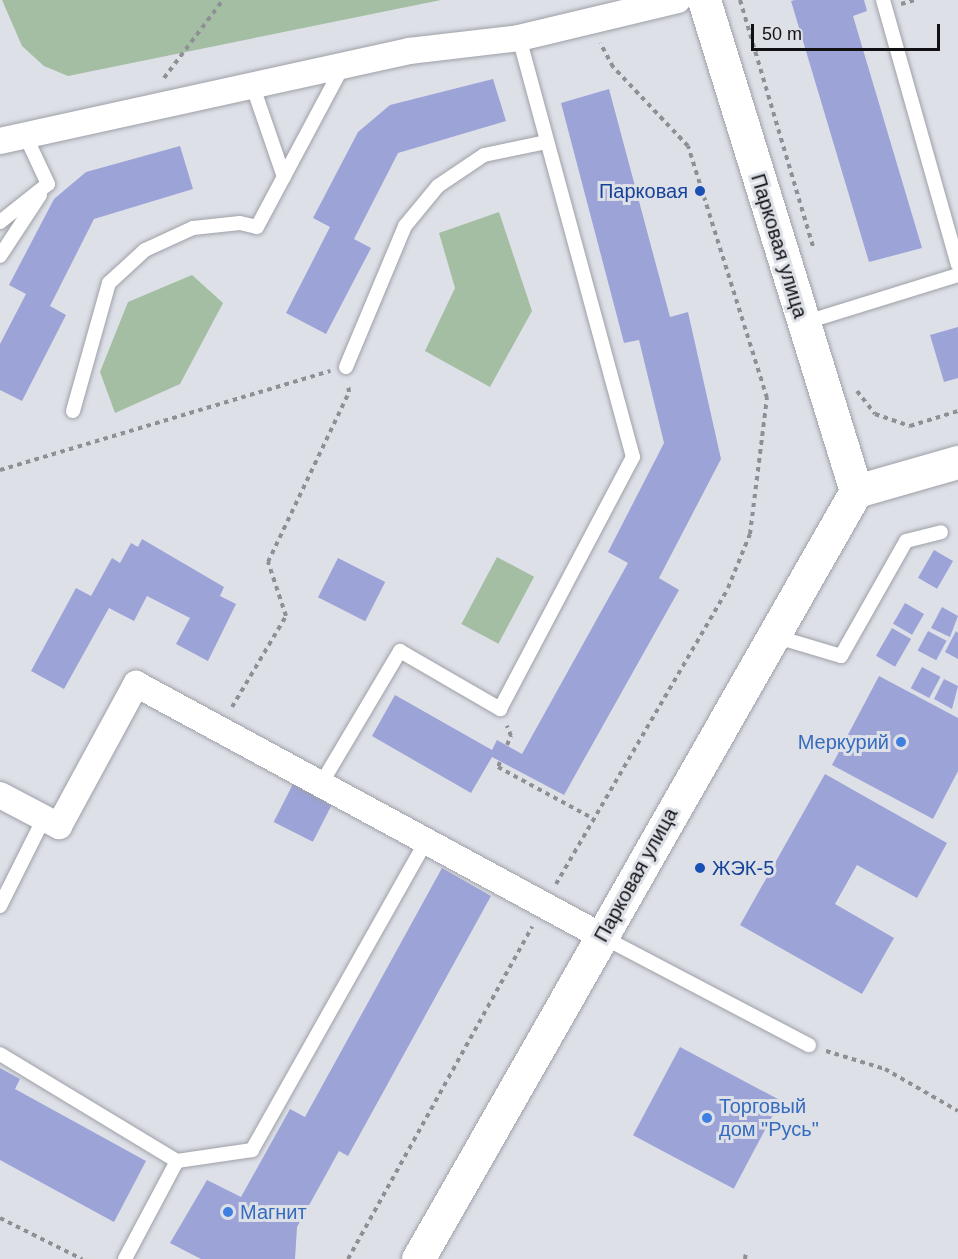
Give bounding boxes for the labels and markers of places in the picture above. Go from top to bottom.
place label: Парковая [599,179,688,203]
marker: Парковая [693,184,707,198]
place label: Меркурий [798,730,889,754]
marker: Меркурий [894,735,908,749]
place label: ЖЭК-5 [712,856,774,880]
marker: ЖЭК-5 [693,861,707,875]
place label: Торговый дом "Русь" [719,1094,819,1141]
marker: Торговый дом "Русь" [700,1111,714,1125]
place label: Магнит [240,1200,307,1224]
marker: Магнит [221,1205,235,1219]

